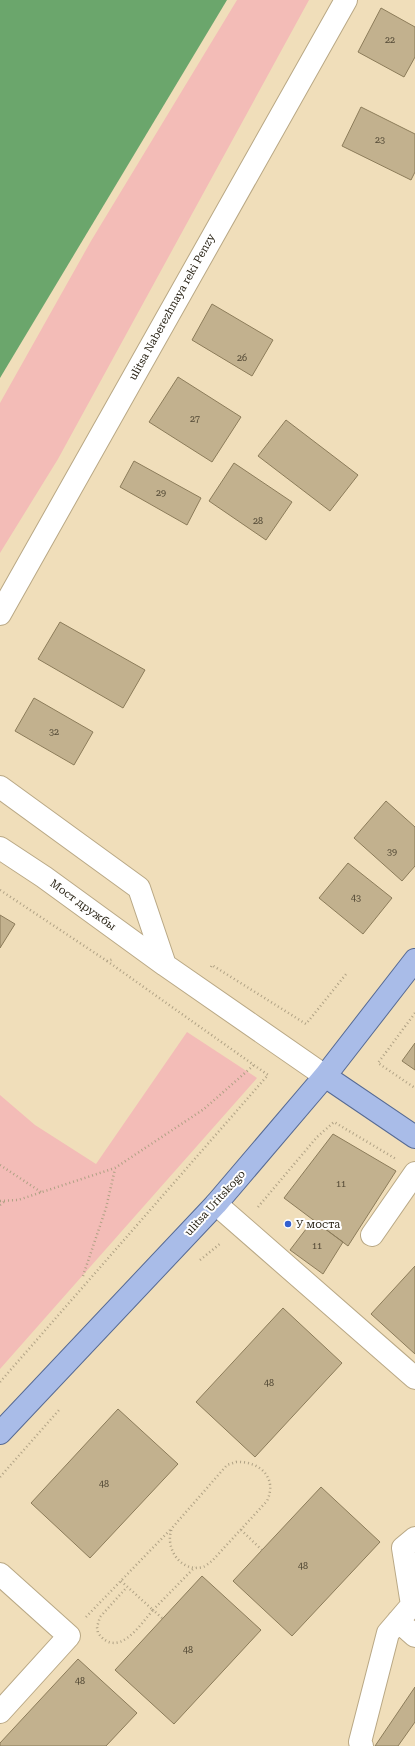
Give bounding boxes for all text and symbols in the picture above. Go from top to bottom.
house number: 22 [385,35,395,45]
house number: 23 [375,135,385,145]
street label: ulitsa Naberezhnaya reki Penzy [126,231,218,382]
house number: 26 [237,353,247,363]
house number: 27 [190,414,200,424]
house number: 29 [156,488,166,498]
house number: 28 [253,516,263,526]
house number: 32 [49,727,59,737]
house number: 39 [387,847,397,857]
street label: Мост дружбы [48,877,118,933]
house number: 43 [351,893,361,903]
street label: ulitsa Uritskogo [182,1167,248,1238]
house number: 11 [336,1179,346,1189]
place label: У моста [296,1218,340,1231]
marker: У моста [283,1219,293,1229]
house number: 11 [312,1241,322,1251]
house number: 48 [264,1378,274,1388]
house number: 48 [99,1479,109,1489]
house number: 48 [298,1561,308,1571]
house number: 48 [183,1645,193,1655]
house number: 48 [75,1676,85,1686]

